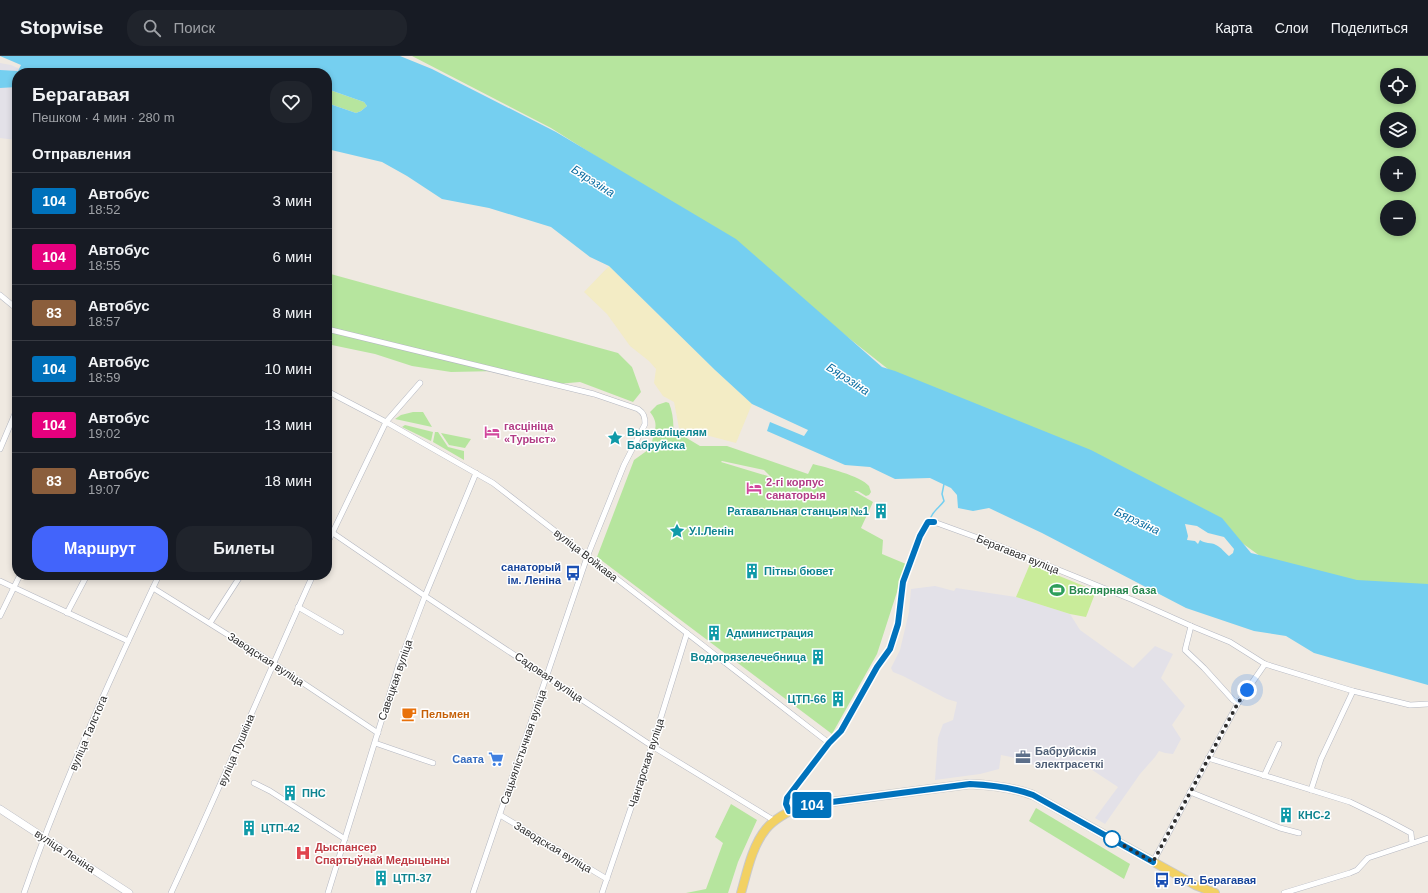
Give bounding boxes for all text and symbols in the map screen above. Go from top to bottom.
search box [127,10,407,46]
text: Stopwise [20,17,103,38]
icon: search [141,17,163,39]
text: Поиск [173,19,215,36]
text: Карта [1215,20,1253,36]
text: Слои [1275,20,1309,36]
text: Поделиться [1331,20,1408,36]
map controls [1380,68,1416,236]
button: locate [1380,68,1416,104]
button: heart [270,81,312,123]
text: Берагавая [32,84,130,105]
text: Пешком · 4 мин · 280 m [32,110,174,125]
button: layers [1380,112,1416,148]
text: Отправления [32,145,131,162]
button: + [1380,156,1416,192]
water label: Бярэзіна [569,162,617,200]
text: Автобус [88,185,150,202]
text: 3 мин [273,192,312,209]
text: 104 [42,193,66,209]
button: − [1380,200,1416,236]
text: 18:52 [88,202,121,217]
text: Автобус [88,241,150,258]
text: 6 мин [273,248,312,265]
text: 104 [42,249,66,265]
text: 18:55 [88,258,121,273]
text: Автобус [88,297,150,314]
text: 8 мин [273,304,312,321]
text: 83 [46,305,62,321]
text: 18:57 [88,314,121,329]
text: Автобус [88,353,150,370]
text: 10 мин [264,360,312,377]
water label: Бярэзіна [824,360,872,398]
text: 104 [42,361,66,377]
text: 18:59 [88,370,121,385]
text: Автобус [88,409,150,426]
text: 13 мин [264,416,312,433]
text: 104 [42,417,66,433]
place label: гасцініца «Турыст» [504,420,556,445]
hotel icon: гасцініца «Турыст» [483,423,501,441]
text: 19:02 [88,426,121,441]
place label: Вызваліцелям Бабруйска [627,426,707,451]
place icon: Вызваліцелям Бабруйска [606,429,624,447]
text: Автобус [88,465,150,482]
text: 18 мин [264,472,312,489]
text: 83 [46,473,62,489]
place label: 2-гі корпус санаторыя [766,476,826,501]
hotel icon: 2-гі корпус санаторыя [745,479,763,497]
text: 19:07 [88,482,121,497]
building icon: Ратавальная станцыя №1 [872,502,890,520]
water label: Бярэзіна [1112,504,1162,538]
place label: Ратавальная станцыя №1 [727,505,869,517]
place icon: У.І.Ленін [668,522,686,540]
place label: У.І.Ленін [689,525,734,537]
button: Маршрут [32,526,168,572]
button: Билеты [176,526,312,572]
street label: вуліца Войкава [552,526,621,584]
street label: Берагавая вуліца [975,532,1062,576]
place label: санаторый ім. Леніна [501,561,562,586]
building icon: Пітны бювет [743,562,761,580]
bus stop icon: санаторый ім. Леніна [564,564,582,582]
place label: Пітны бювет [764,565,834,577]
sports icon: Вяслярная база [1048,581,1066,599]
place label: Вяслярная база [1069,584,1157,596]
building icon: Администрация [705,624,723,642]
place label: Администрация [726,627,814,639]
street label: Заводская вуліца [226,630,307,689]
street label: Савецкая вуліца [376,637,415,722]
building icon: Водогрязелечебница [809,648,827,666]
street label: Садовая вуліца [513,650,586,705]
place label: Водогрязелечебница [691,651,807,663]
your location [1237,680,1257,700]
street label: Сацыялістычная вуліца [498,687,549,806]
building icon: ЦТП-66 [829,690,847,708]
street label: вуліца Талстога [67,693,110,772]
place label: ЦТП-66 [787,693,826,705]
cafe icon: Пельмен [400,705,418,723]
place label: Пельмен [421,708,470,720]
street label: вуліца Пушкіна [215,711,257,788]
street label: Чангарская вуліца [626,716,666,809]
place label: Бабруйскія электрасеткі [1035,745,1104,770]
office icon: Бабруйскія электрасеткі [1014,748,1032,766]
supermarket icon: Саата [487,750,505,768]
place label: Саата [452,753,485,765]
building icon: ПНС [281,784,299,802]
place label: ПНС [302,787,326,799]
line badge: 104 [789,792,835,818]
text: 104 [800,797,824,813]
building icon: КНС-2 [1277,806,1295,824]
place label: КНС-2 [1298,809,1330,821]
building icon: ЦТП-42 [240,819,258,837]
street label: Заводская вуліца [512,819,595,875]
place label: ЦТП-42 [261,822,300,834]
street label: вуліца Леніна [33,827,98,875]
unlabelled marker [1103,830,1121,848]
place label: Дыспансер Спартыўнай Медыцыны [315,841,450,866]
hospital icon: Дыспансер Спартыўнай Медыцыны [294,844,312,862]
building icon: ЦТП-37 [372,869,390,887]
bus stop icon: вул. Берагавая [1153,871,1171,889]
place label: ЦТП-37 [393,872,432,884]
place label: вул. Берагавая [1174,874,1256,886]

